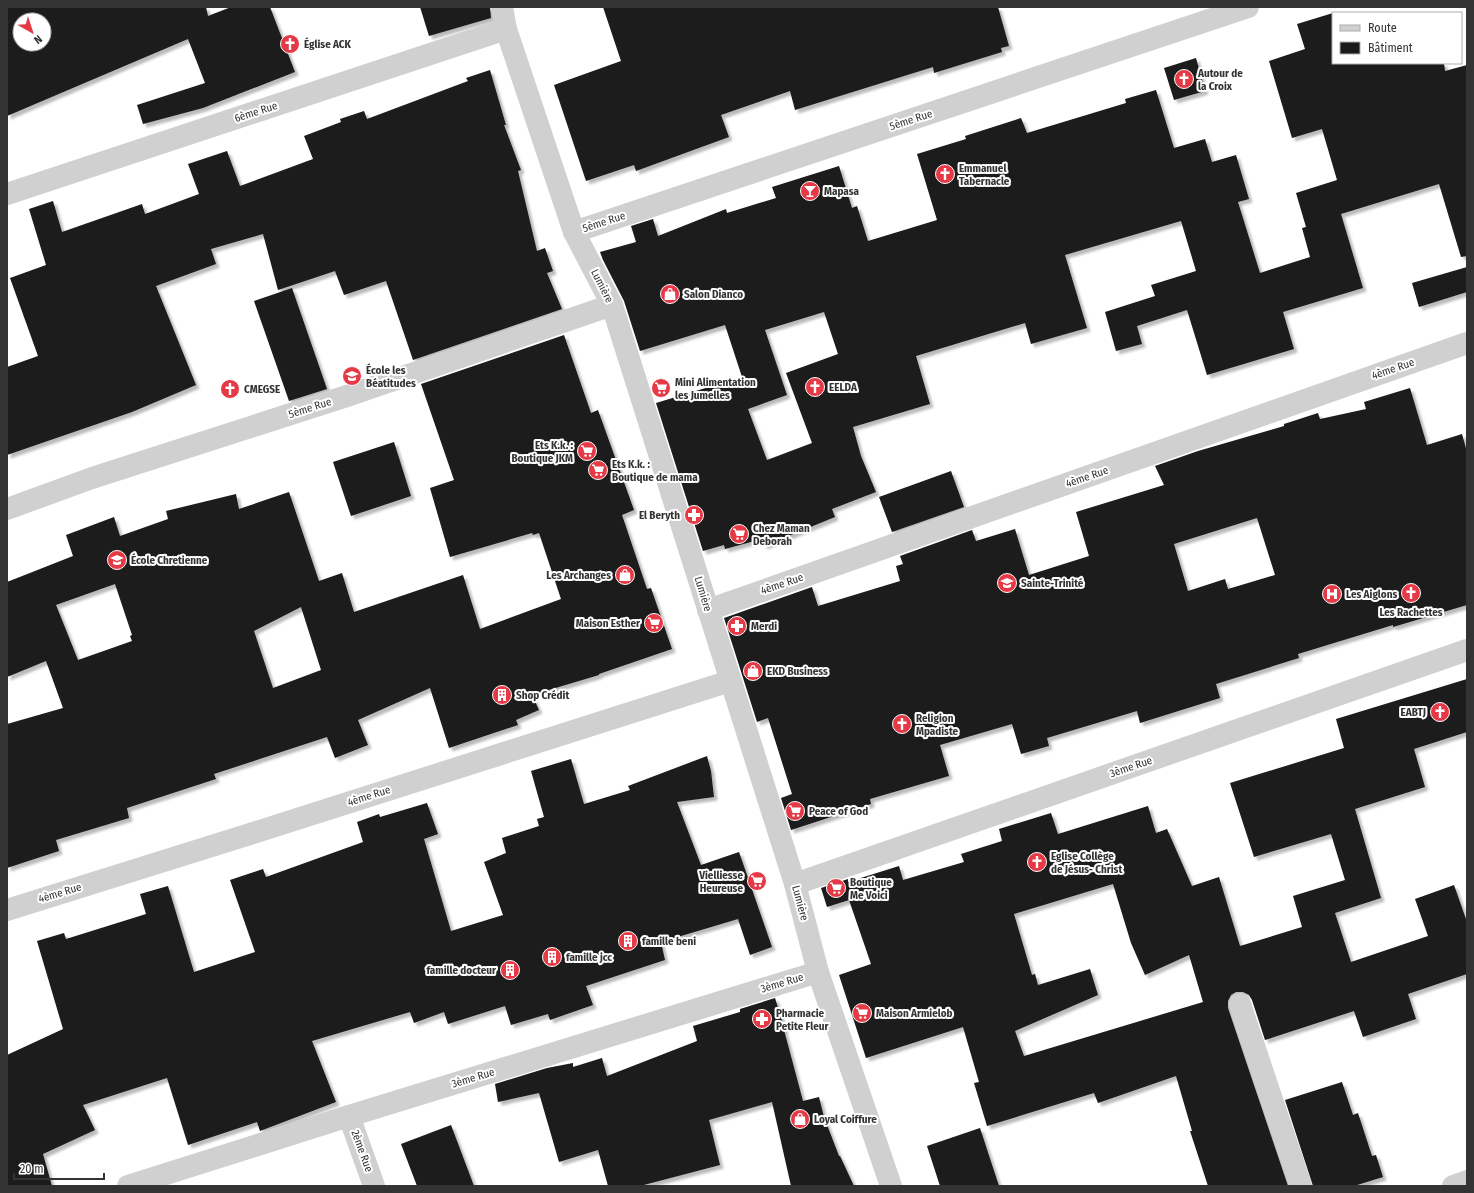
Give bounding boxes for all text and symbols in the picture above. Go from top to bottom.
north arrow [12,12,52,52]
legend [1332,12,1462,64]
text: Route [1368,21,1397,35]
text: N [31,32,45,47]
church icon: Église ACK [279,33,301,55]
place label: Église ACK [304,37,352,51]
text: Bâtiment [1368,41,1413,55]
place label: Autour de la Croix [1197,67,1243,93]
church icon: Autour de la Croix [1173,68,1195,90]
street label: 6ème Rue [233,99,279,125]
street label: 5ème Rue [888,107,934,133]
place label: Emmanuel Tabernacle [959,162,1010,188]
church icon: Emmanuel Tabernacle [934,163,956,185]
bar icon: Mapasa [799,180,821,202]
place label: Mapasa [824,185,859,198]
street label: 5ème Rue [581,209,627,235]
street label: Lumière [588,267,616,305]
shop icon: Salon Dianco [659,283,681,305]
place label: Salon Dianco [684,288,743,301]
street label: 4ème Rue [1370,356,1416,382]
place label: École les Béatitudes [366,363,416,390]
school or university icon: École les Béatitudes [341,365,363,387]
place label: Mini Alimentation les Jumelles [675,376,756,402]
church icon: EELDA [804,376,826,398]
supermarket icon: Mini Alimentation les Jumelles [650,377,672,399]
church icon: CMEGSE [219,378,241,400]
place label: EELDA [829,381,858,394]
place label: CMEGSE [244,383,280,396]
street label: 5ème Rue [287,395,333,421]
place label: Ets K.k. : Boutique JKM [511,439,573,465]
supermarket icon: Ets K.k. : Boutique JKM [576,440,598,462]
place label: Ets K.k. : Boutique de mama [612,458,698,484]
supermarket icon: Ets K.k. : Boutique de mama [587,459,609,481]
street label: 4ème Rue [1064,464,1110,490]
pharmacy icon: El Beryth [683,504,705,526]
place label: El Beryth [639,509,680,522]
place label: Chez Maman Deborah [753,522,810,548]
supermarket icon: Chez Maman Deborah [728,523,750,545]
school or university icon: École Chretienne [106,549,128,571]
place label: École Chretienne [131,553,208,567]
shop icon: Les Archanges [614,564,636,586]
place label: Les Archanges [546,569,611,582]
street label: 4ème Rue [759,571,805,597]
school or university icon: Sainte-Trinité [996,572,1018,594]
street label: Lumière [692,575,714,613]
place label: Sainte-Trinité [1021,577,1084,590]
church icon: Les Rachettes [1400,582,1422,604]
hospital icon: Les Aiglons [1321,583,1343,605]
place label: Les Aiglons [1346,588,1397,601]
place label: Les Rachettes [1379,606,1443,619]
supermarket icon: Maison Esther [643,612,665,634]
pharmacy icon: Merdi [726,615,748,637]
place label: Maison Esther [576,617,641,630]
place label: Merdi [751,620,777,633]
shop icon: EKD Business [742,660,764,682]
place label: EKD Business [767,665,828,678]
building icon: Shop Crédit [491,684,513,706]
place label: Shop Crédit [516,689,569,702]
church icon: EABTJ [1429,701,1451,723]
place label: EABTJ [1401,706,1426,719]
place label: Religion Mpadiste [916,712,959,738]
church icon: Religion Mpadiste [891,713,913,735]
street label: 3ème Rue [1108,754,1154,780]
street label: 4ème Rue [346,783,392,809]
supermarket icon: Peace of God [784,800,806,822]
place label: Peace of God [809,805,868,818]
place label: Eglise Collège de Jésus- Christ [1051,850,1122,876]
church icon: Eglise Collège de Jésus- Christ [1026,851,1048,873]
place label: Vielliesse Heureuse [698,869,743,895]
supermarket icon: Vielliesse Heureuse [746,870,768,892]
place label: Boutique Me Voici [850,876,892,902]
supermarket icon: Boutique Me Voici [825,877,847,899]
street label: 4ème Rue [37,880,83,906]
street label: Lumière [789,884,811,922]
building icon: famille beni [617,930,639,952]
place label: famille beni [642,935,696,948]
building icon: famille jcc [541,946,563,968]
place label: famille jcc [566,951,612,964]
building icon: famille docteur [499,959,521,981]
place label: famille docteur [426,964,497,977]
street label: 3ème Rue [759,970,805,996]
supermarket icon: Maison Armielob [851,1002,873,1024]
place label: Pharmacie Petite Fleur [776,1007,829,1033]
place label: Maison Armielob [876,1007,953,1020]
pharmacy icon: Pharmacie Petite Fleur [751,1008,773,1030]
street label: 3ème Rue [450,1065,496,1091]
shop icon: Loyal Coiffure [789,1108,811,1130]
place label: Loyal Coiffure [814,1113,877,1126]
street label: 2ème Rue [348,1128,376,1174]
scale bar [14,1155,104,1181]
text: 20 m [20,1162,44,1176]

